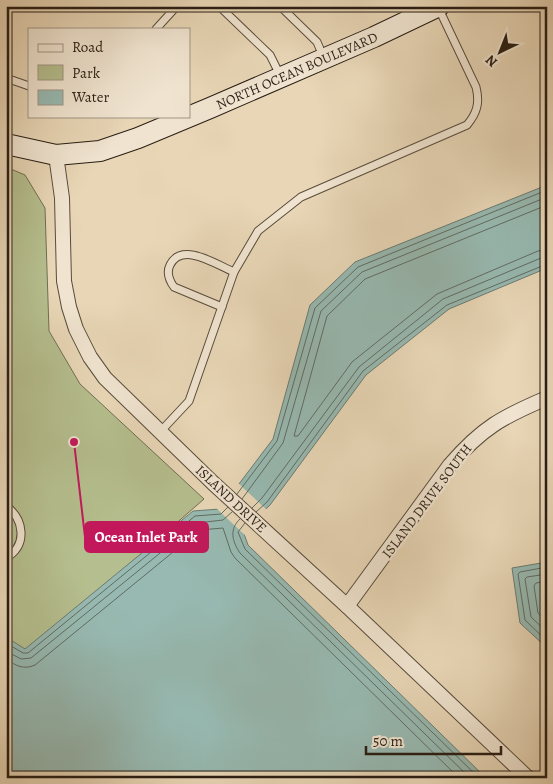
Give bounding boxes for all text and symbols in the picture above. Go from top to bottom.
street label: NORTH OCEAN BOULEVARD [213,27,381,114]
legend [28,28,190,118]
north arrow [476,28,526,78]
text: Road [72,37,104,57]
text: N [481,51,502,72]
text: Park [72,63,101,83]
text: Water [71,87,109,107]
street label: ISLAND DRIVE SOUTH [378,440,476,562]
street label: ISLAND DRIVE [191,461,271,537]
callout: Ocean Inlet Park [85,522,208,552]
text: Ocean Inlet Park [94,527,198,547]
scale bar [366,724,500,756]
text: 50 m [373,731,403,751]

